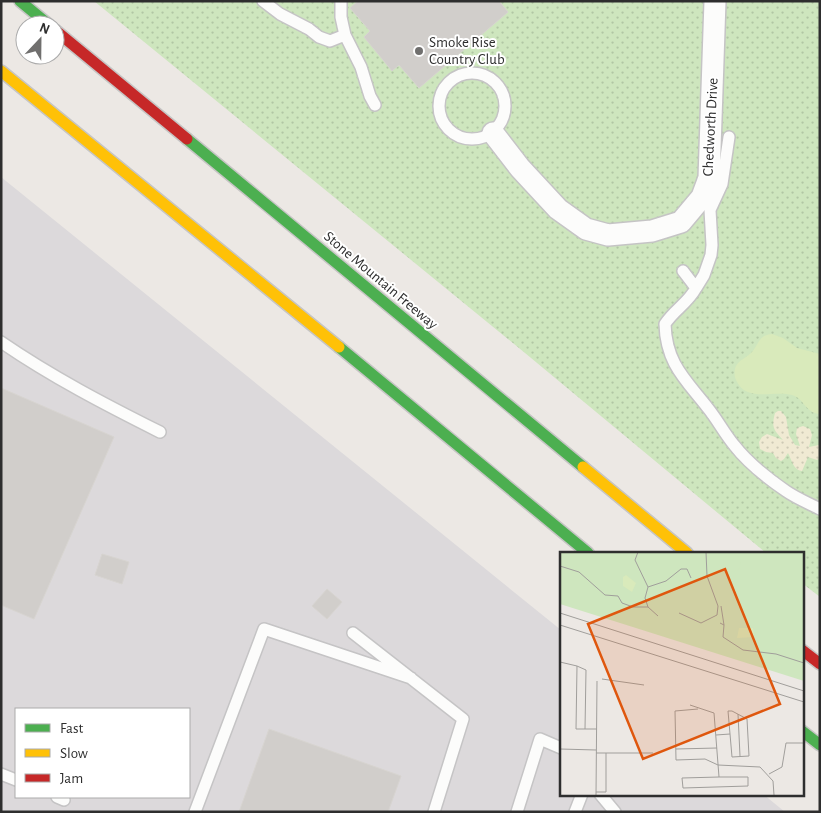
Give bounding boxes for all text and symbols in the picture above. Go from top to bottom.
north arrow [15,15,65,65]
text: N [37,21,52,37]
place label: Smoke Rise Country Club [429,35,505,67]
marker: Smoke Rise Country Club [413,45,425,57]
street label: Chedworth Drive [700,77,721,177]
street label: Stone Mountain Freeway [321,229,441,333]
inset map [560,552,804,796]
legend [15,708,190,798]
text: Fast [60,721,84,736]
text: Slow [60,746,88,761]
text: Jam [60,771,83,786]

